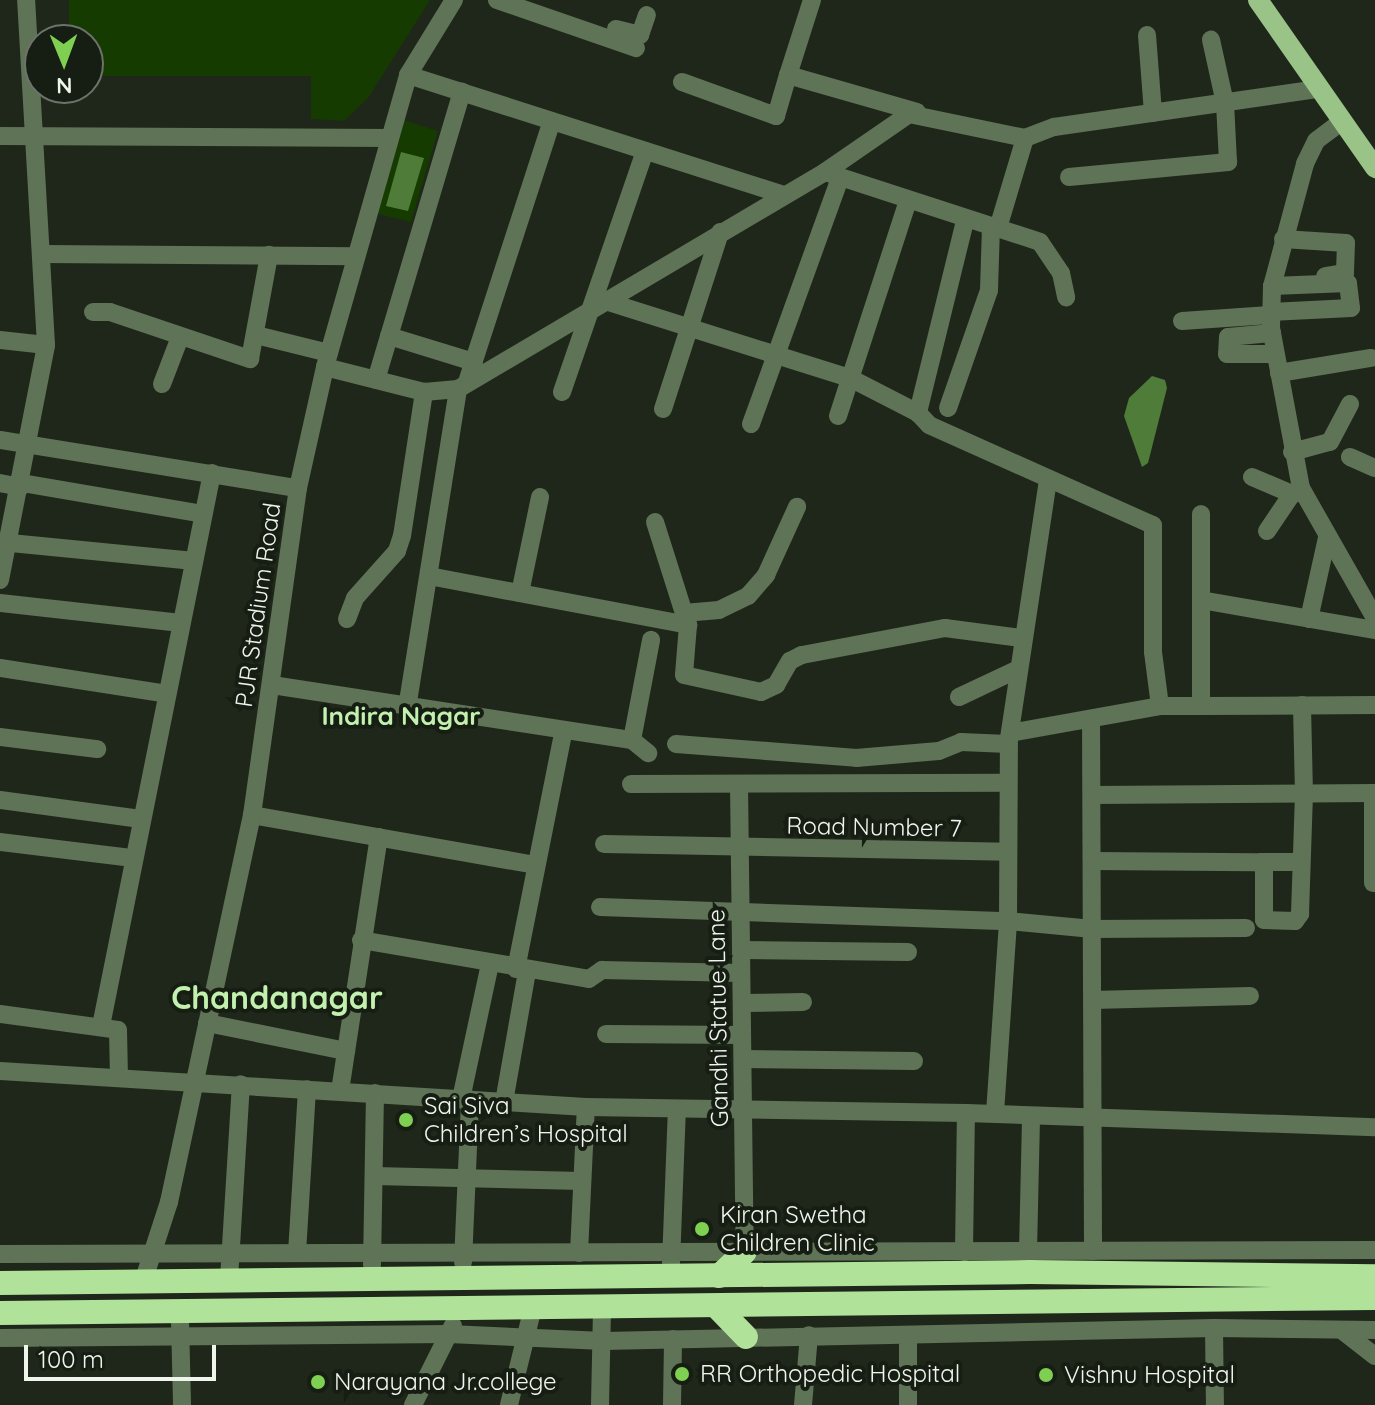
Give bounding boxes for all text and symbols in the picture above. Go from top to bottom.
north arrow [24,24,104,104]
text: N [56,72,73,100]
street label: PJR Stadium Road [229,501,287,709]
district label: Indira Nagar [321,700,481,732]
street label: Road Number 7 [786,811,962,843]
street label: Gandhi Statue Lane [702,909,734,1127]
district label: Chandanagar [171,978,383,1016]
place label: Sai Siva Children’s Hospital [424,1092,628,1148]
marker: Sai Siva Children’s Hospital [395,1109,417,1131]
place label: Kiran Swetha Children Clinic [720,1201,875,1257]
marker: Kiran Swetha Children Clinic [691,1218,713,1240]
scale bar [28,1329,220,1379]
text: 100 m [38,1344,104,1374]
place label: RR Orthopedic Hospital [700,1360,960,1388]
place label: Vishnu Hospital [1064,1361,1235,1389]
marker: RR Orthopedic Hospital [671,1363,693,1385]
marker: Vishnu Hospital [1035,1364,1057,1386]
place label: Narayana Jr.college [334,1368,557,1396]
marker: Narayana Jr.college [309,1373,327,1391]

